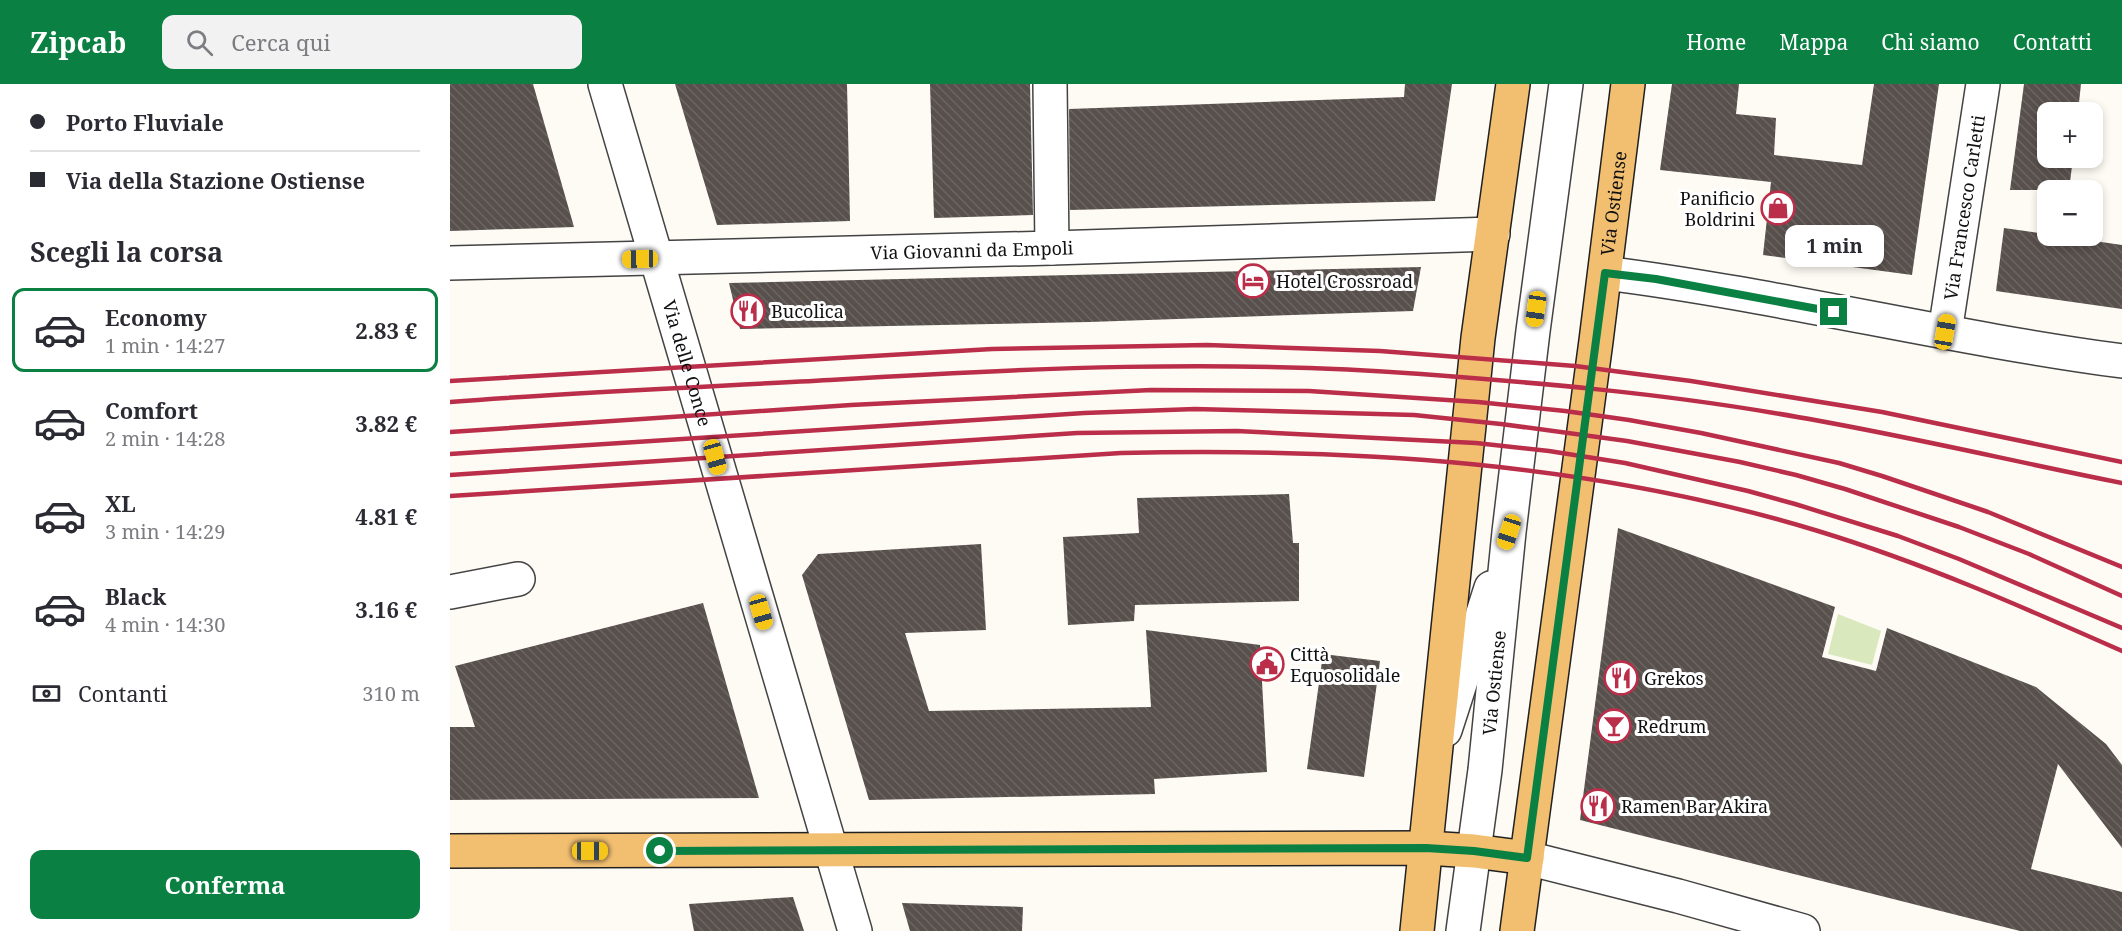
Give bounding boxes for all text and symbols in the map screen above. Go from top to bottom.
search box [162,15,582,69]
text: Zipcab [30,23,126,61]
icon: search [183,26,216,59]
text: Cerca qui [231,27,330,57]
text: Home [1686,28,1746,56]
text: Mappa [1779,28,1848,56]
text: Chi siamo [1881,28,1980,56]
text: Contatti [2013,28,2092,56]
map controls [2037,102,2103,246]
button: + [2037,102,2103,168]
text: Porto Fluviale [66,107,224,137]
street label: Via Francesco Carletti [1938,113,1990,302]
street label: Via Ostiense [1595,150,1632,257]
text: Via della Stazione Ostiense [66,165,365,195]
button: − [2037,180,2103,246]
place label: Panificio Boldrini [1680,186,1755,231]
shop icon: Panificio Boldrini [1760,190,1796,226]
callout: 1 min [1784,225,1884,267]
text: 1 min [1806,232,1863,259]
text: Scegli la corsa [30,233,223,270]
street label: Via Giovanni da Empoli [870,235,1074,265]
car [622,250,658,268]
hotel icon: Hotel Crossroad [1235,263,1271,299]
place label: Hotel Crossroad [1276,269,1413,293]
car [1525,290,1547,328]
restaurant icon: Bucolica [730,293,766,329]
street label: Via delle Conce [657,297,717,429]
route end [1820,298,1847,325]
place label: Bucolica [771,299,844,323]
text: Economy [105,302,207,332]
icon: car [33,303,87,357]
car [1933,313,1957,351]
text: 2.83 € [355,315,417,345]
text: 1 min · 14:27 [105,332,225,359]
text: Comfort [105,395,198,425]
icon: car [33,396,87,450]
text: 3.82 € [355,408,417,438]
text: 2 min · 14:28 [105,425,225,452]
car [701,437,729,477]
text: XL [105,488,136,518]
icon: car [33,489,87,543]
text: 4.81 € [355,501,417,531]
car [1495,512,1523,552]
text: 3 min · 14:29 [105,518,225,545]
text: Black [105,581,166,611]
icon: car [33,582,87,636]
car [747,592,775,632]
text: 3.16 € [355,594,417,624]
text: 4 min · 14:30 [105,611,225,638]
street label: Via Ostiense [1477,629,1511,737]
place label: Città Equosolidale [1290,642,1400,687]
public building icon: Città Equosolidale [1249,646,1285,682]
restaurant icon: Grekos [1603,660,1639,696]
place label: Grekos [1644,666,1704,690]
icon: cash [30,677,63,710]
text: Contanti [78,678,168,708]
text: 310 m [362,680,420,707]
bar icon: Redrum [1596,708,1632,744]
place label: Redrum [1637,714,1706,738]
restaurant icon: Ramen Bar Akira [1580,788,1616,824]
place label: Ramen Bar Akira [1621,794,1768,818]
route start [646,837,673,864]
car [572,842,608,860]
button: Conferma [30,850,420,919]

